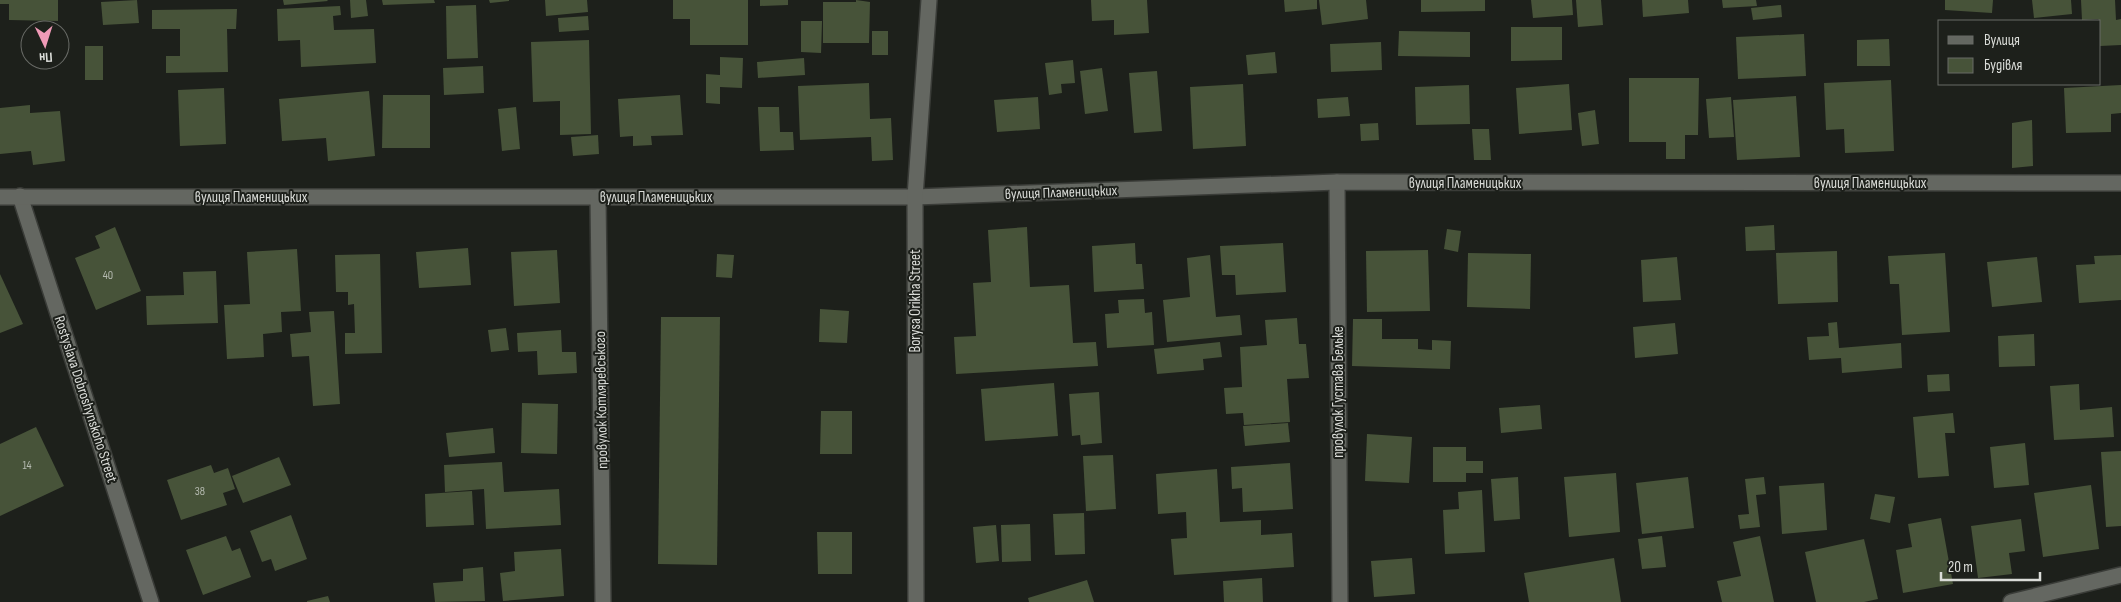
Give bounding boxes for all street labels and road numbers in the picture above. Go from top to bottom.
street label: вулиця Пламеницьких [1409,174,1522,193]
street label: вулиця Пламеницьких [1814,174,1927,193]
street label: вулиця Пламеницьких [1004,181,1118,204]
street label: вулиця Пламеницьких [195,188,308,207]
street label: вулиця Пламеницьких [600,188,713,207]
street label: Borysa Orikha Street [906,249,925,353]
street label: Rostyslava Dobroshynskoho Street [50,313,122,485]
street label: провулок Густава Бельке [1329,326,1348,458]
street label: провулок Котляревського [591,331,612,469]

